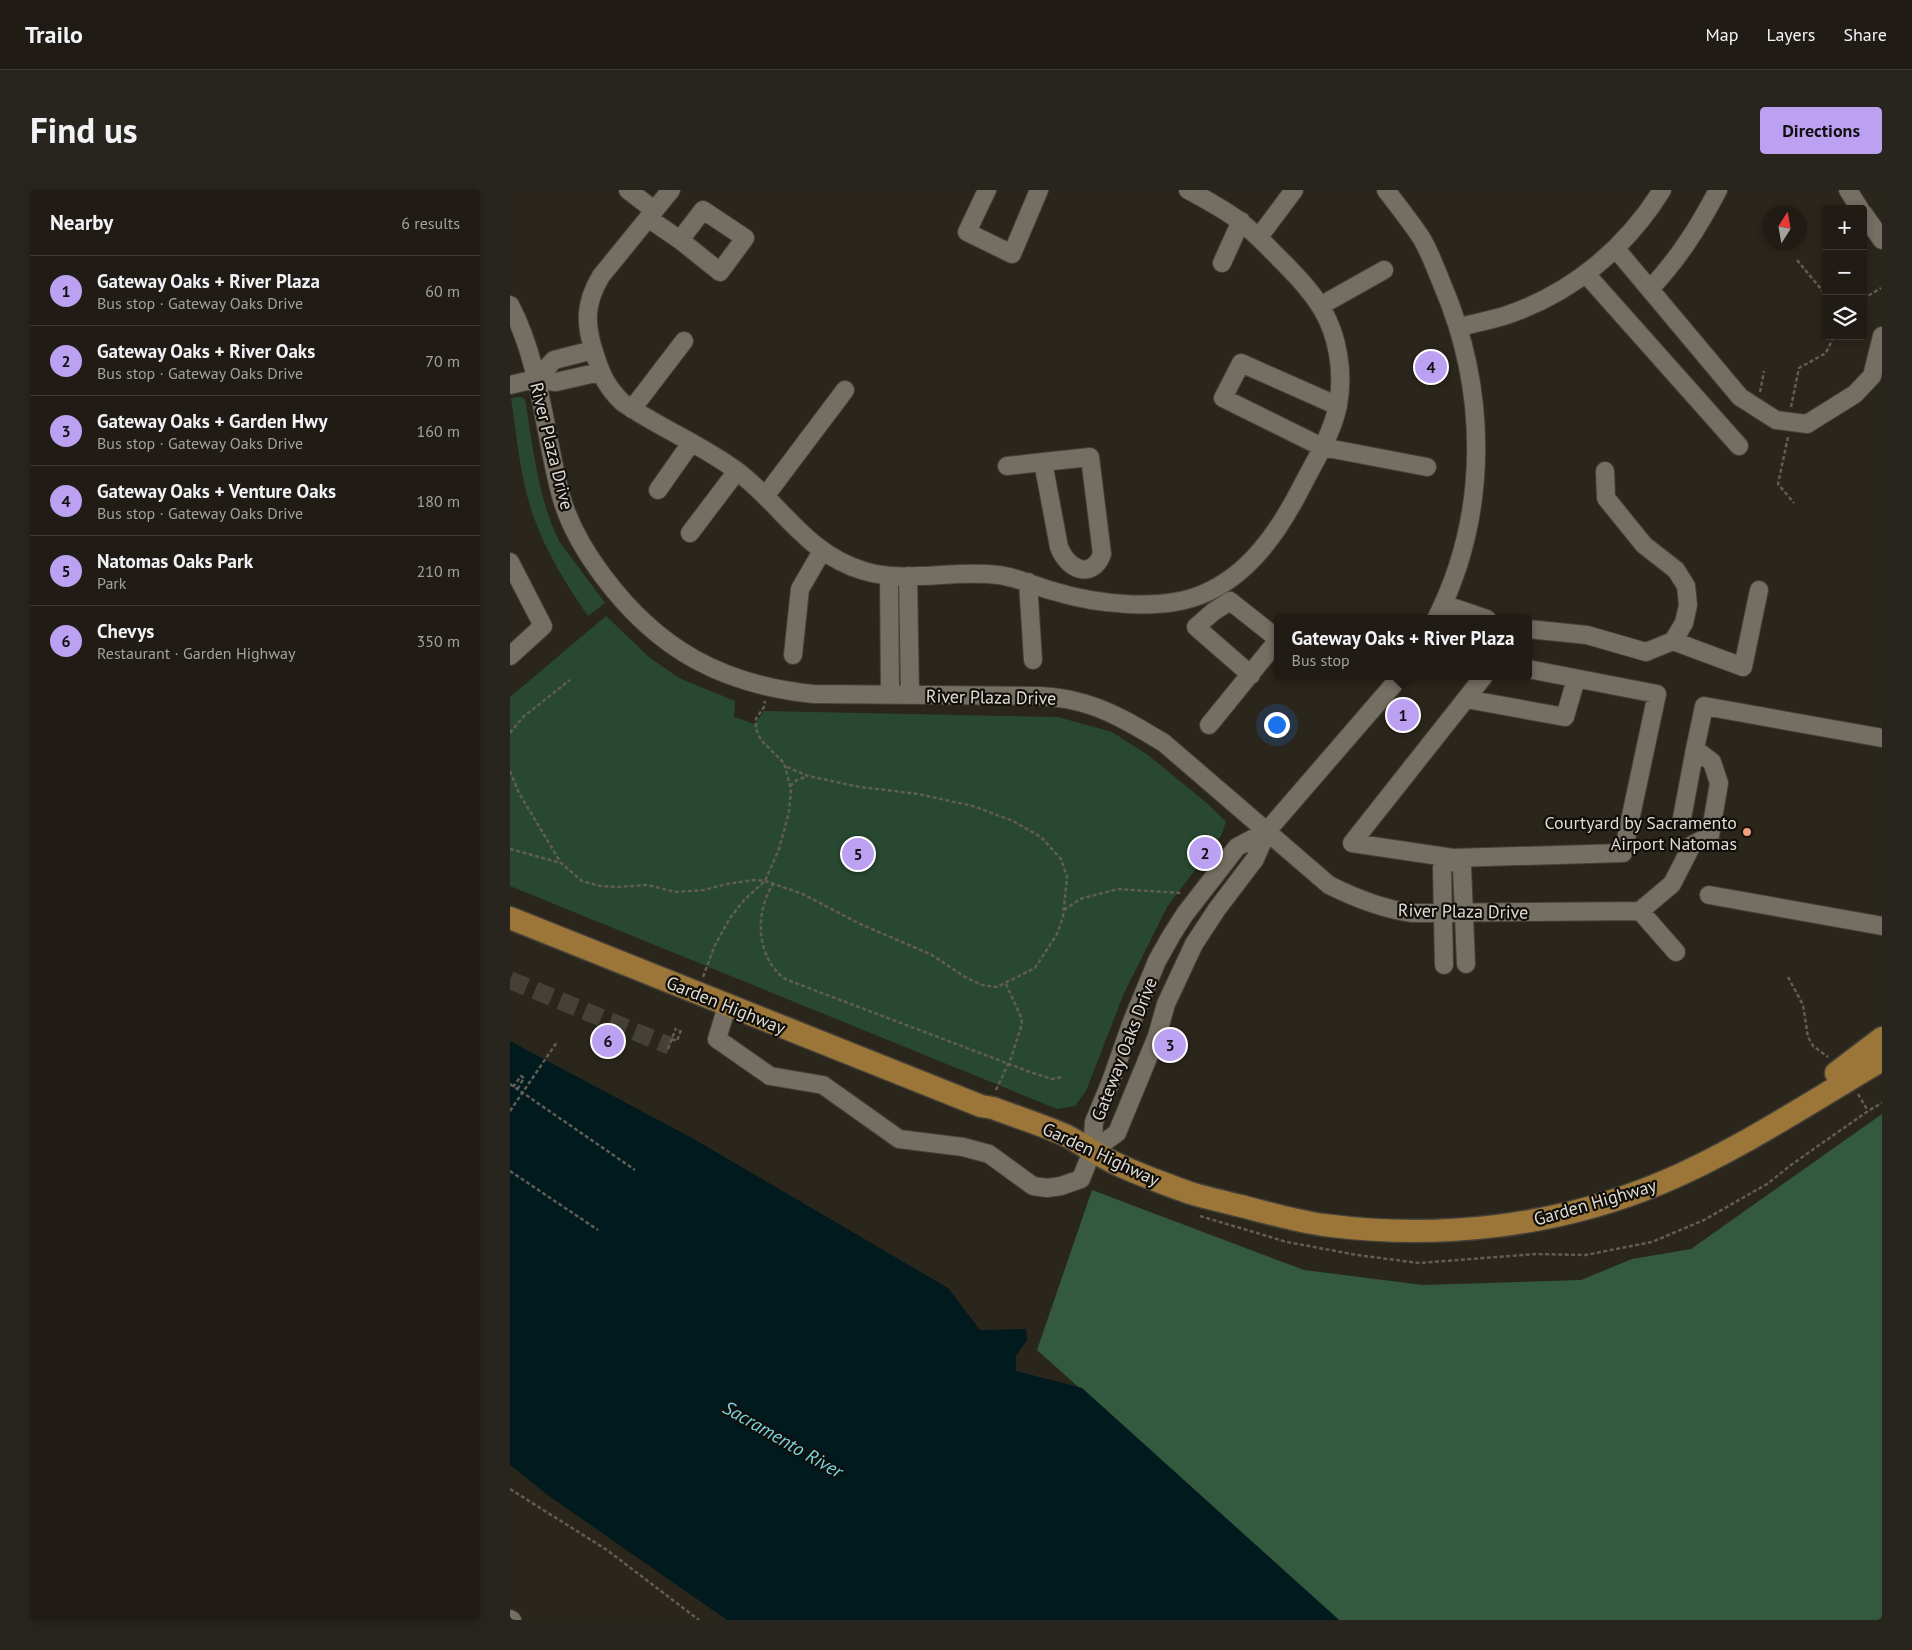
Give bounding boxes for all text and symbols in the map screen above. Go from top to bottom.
text: Trailo [25,19,83,50]
text: Map [1706,23,1738,46]
text: Layers [1766,23,1815,46]
text: Share [1843,23,1887,46]
text: Find us [30,107,138,153]
button: Directions [1760,107,1882,154]
north arrow [1762,205,1807,250]
map controls [1822,205,1867,340]
button: + [1822,205,1867,250]
text: Nearby [50,209,113,236]
text: 6 results [401,213,460,233]
button: − [1822,250,1867,295]
text: Gateway Oaks + River Plaza [97,269,320,293]
text: 1 [61,281,71,301]
text: 60 m [425,281,460,301]
text: Bus stop · Gateway Oaks Drive [97,293,303,313]
button: layers [1822,295,1867,340]
text: Gateway Oaks + River Oaks [97,339,315,363]
pin: 4 [1415,348,1447,386]
text: 2 [61,351,71,371]
text: 70 m [425,351,460,371]
text: Bus stop · Gateway Oaks Drive [97,363,303,383]
street label: River Plaza Drive [525,380,579,512]
text: Gateway Oaks + Garden Hwy [97,409,328,433]
text: 3 [61,421,71,441]
text: 160 m [417,421,460,441]
text: Bus stop · Gateway Oaks Drive [97,433,303,453]
text: Gateway Oaks + Venture Oaks [97,479,336,503]
text: 4 [61,491,71,511]
text: 180 m [417,491,460,511]
text: Bus stop · Gateway Oaks Drive [97,503,303,523]
text: Natomas Oaks Park [97,549,253,573]
text: 5 [61,561,71,581]
text: 210 m [417,561,460,581]
text: Park [97,573,126,593]
popup [1274,615,1532,680]
text: Chevys [97,619,154,643]
text: Gateway Oaks + River Plaza [1292,626,1514,650]
text: 6 [61,631,71,651]
text: 350 m [417,631,460,651]
text: Restaurant · Garden Highway [97,643,295,663]
text: Bus stop [1292,650,1350,670]
street label: River Plaza Drive [926,684,1056,710]
pin: 1 [1387,696,1419,734]
your location [1264,712,1290,738]
place label: Courtyard by Sacramento Airport Natomas [1544,811,1737,855]
marker: Courtyard by Sacramento Airport Natomas [1741,826,1753,838]
pin: 2 [1189,834,1221,872]
pin: 5 [842,835,874,873]
street label: River Plaza Drive [1398,898,1528,924]
street label: Garden Highway [663,971,790,1040]
street label: Gateway Oaks Drive [1086,974,1162,1124]
pin: 6 [592,1022,624,1060]
pin: 3 [1154,1026,1186,1064]
street label: Garden Highway [1039,1117,1164,1191]
street label: Garden Highway [1531,1173,1660,1230]
water label: Sacramento River [719,1395,849,1484]

